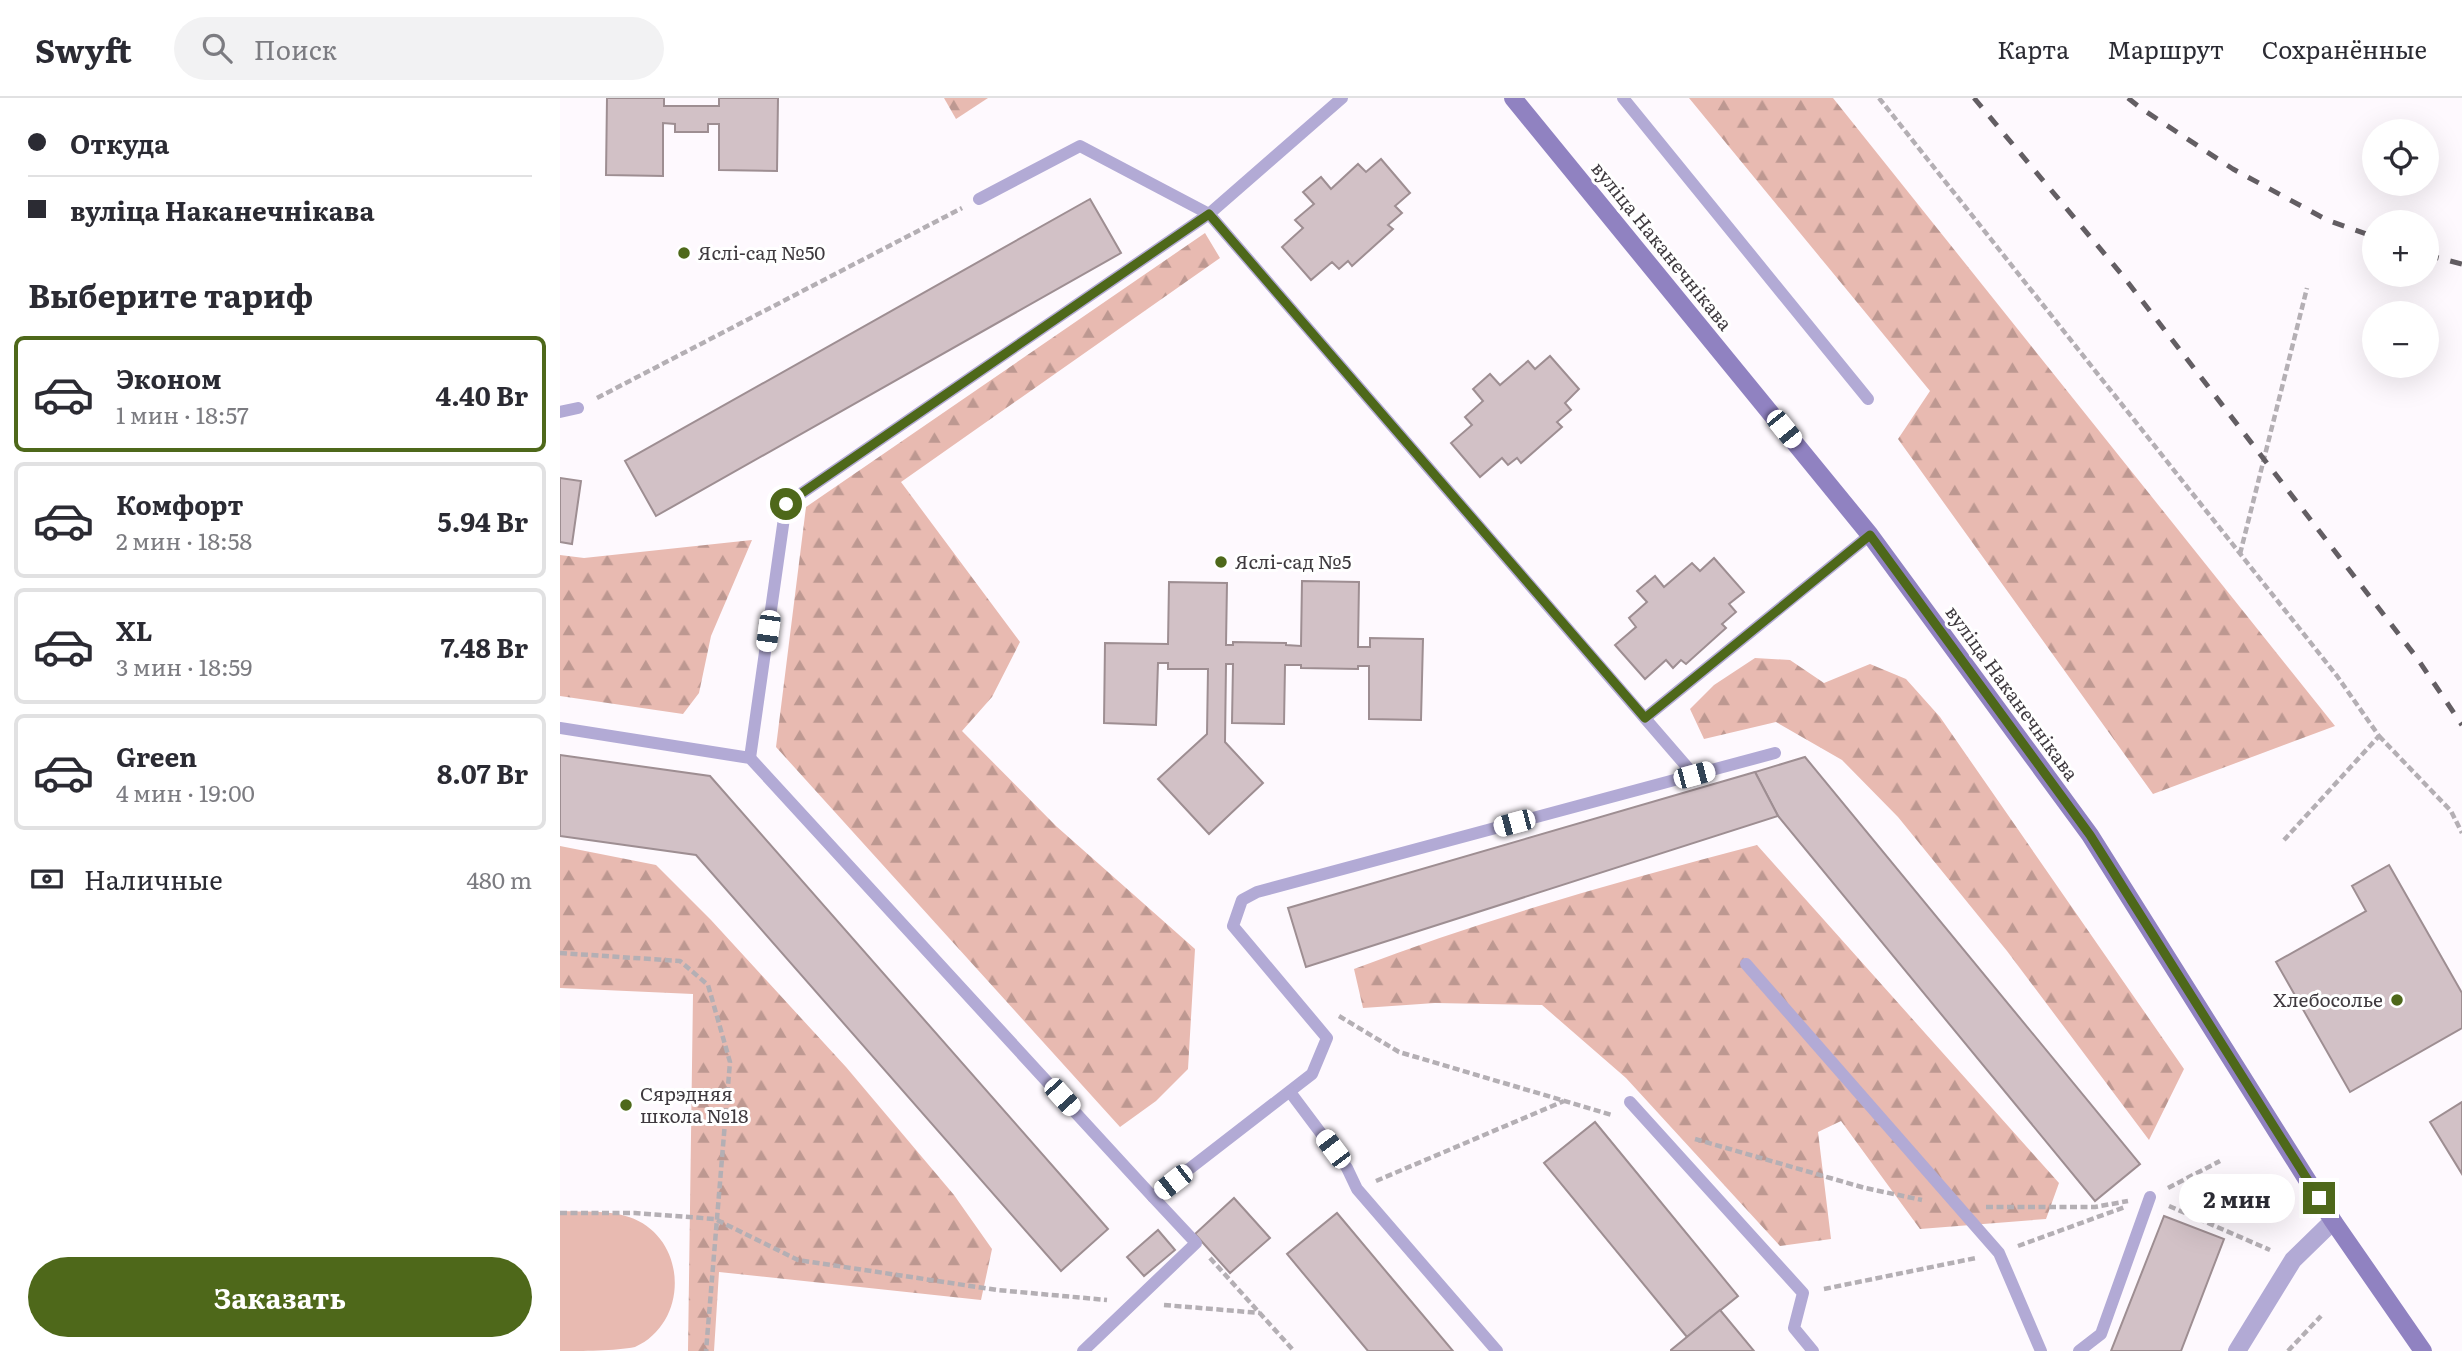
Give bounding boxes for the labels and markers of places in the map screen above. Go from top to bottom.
place label: Яслі-сад №50 [698,238,825,266]
marker: Яслі-сад №50 [676,245,692,261]
place label: Яслі-сад №5 [1235,547,1352,575]
marker: Яслі-сад №5 [1213,554,1229,570]
place label: Хлебосолье [2273,985,2383,1013]
marker: Хлебосолье [2389,992,2405,1008]
place label: Сярэдняя школа №18 [640,1079,748,1129]
marker: Сярэдняя школа №18 [618,1097,634,1113]

